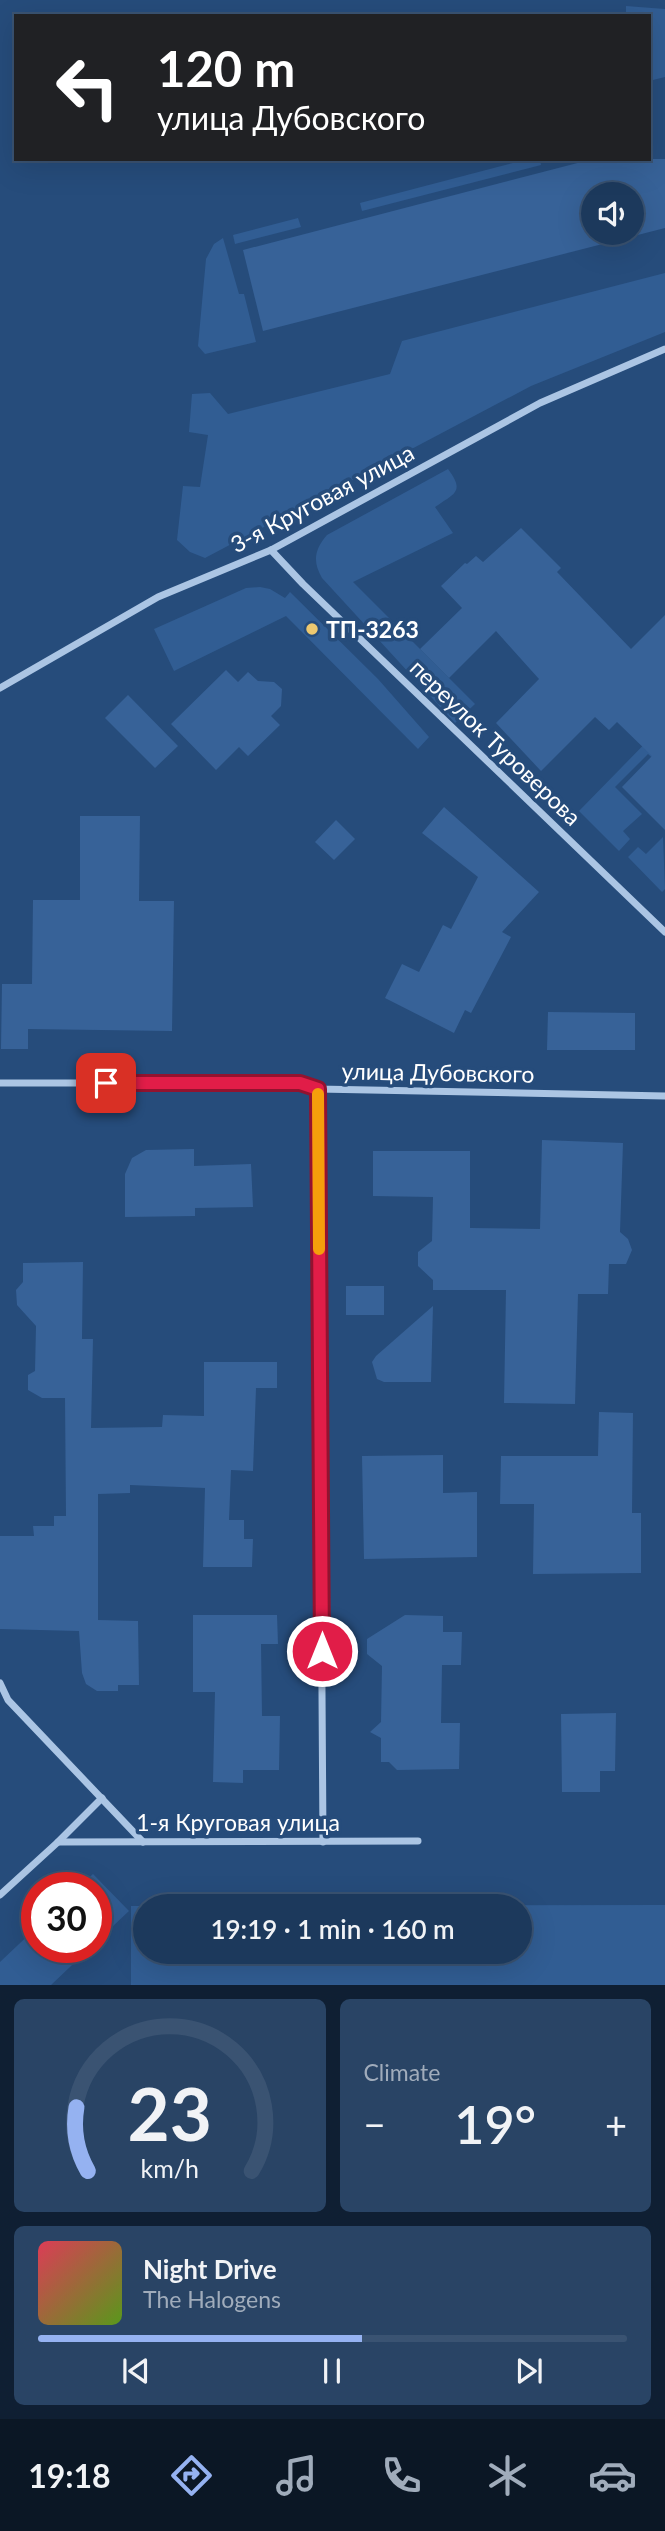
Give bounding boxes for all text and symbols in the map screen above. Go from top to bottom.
text: 120 m [157,39,295,97]
icon: left [42,42,133,133]
text: улица Дубовского [157,98,425,137]
map controls [581,182,644,245]
button: sound [581,182,644,245]
street label: 3-я Круговая улица [226,438,418,558]
place label: ТП-3263 [326,615,419,643]
marker: ТП-3263 [304,621,320,637]
street label: переулок Туроверова [405,653,587,831]
pin [76,1053,136,1113]
street label: улица Дубовского [341,1056,535,1088]
icon: arrive [87,1064,125,1102]
position arrow [285,1614,359,1688]
street label: 1-я Круговая улица [136,1808,340,1836]
speed limit sign: 30 [21,1872,112,1963]
text: 19:19 · 1 min · 160 m [210,1913,455,1945]
text: Climate [364,2058,440,2086]
text: 23 [128,2070,212,2158]
text: 19° [454,2093,536,2155]
text: − [364,2101,386,2147]
text: + [605,2101,627,2147]
text: km/h [140,2153,199,2183]
text: Night Drive [143,2253,277,2285]
text: The Halogens [143,2285,281,2313]
icon: previous [117,2352,155,2390]
icon: pause [313,2352,351,2390]
icon: next [510,2352,548,2390]
icon: directions [167,2451,216,2500]
icon: music [272,2451,321,2500]
icon: phone [377,2451,426,2500]
icon: climate [483,2451,532,2500]
icon: car [588,2451,637,2500]
text: 19:18 [28,2456,111,2495]

